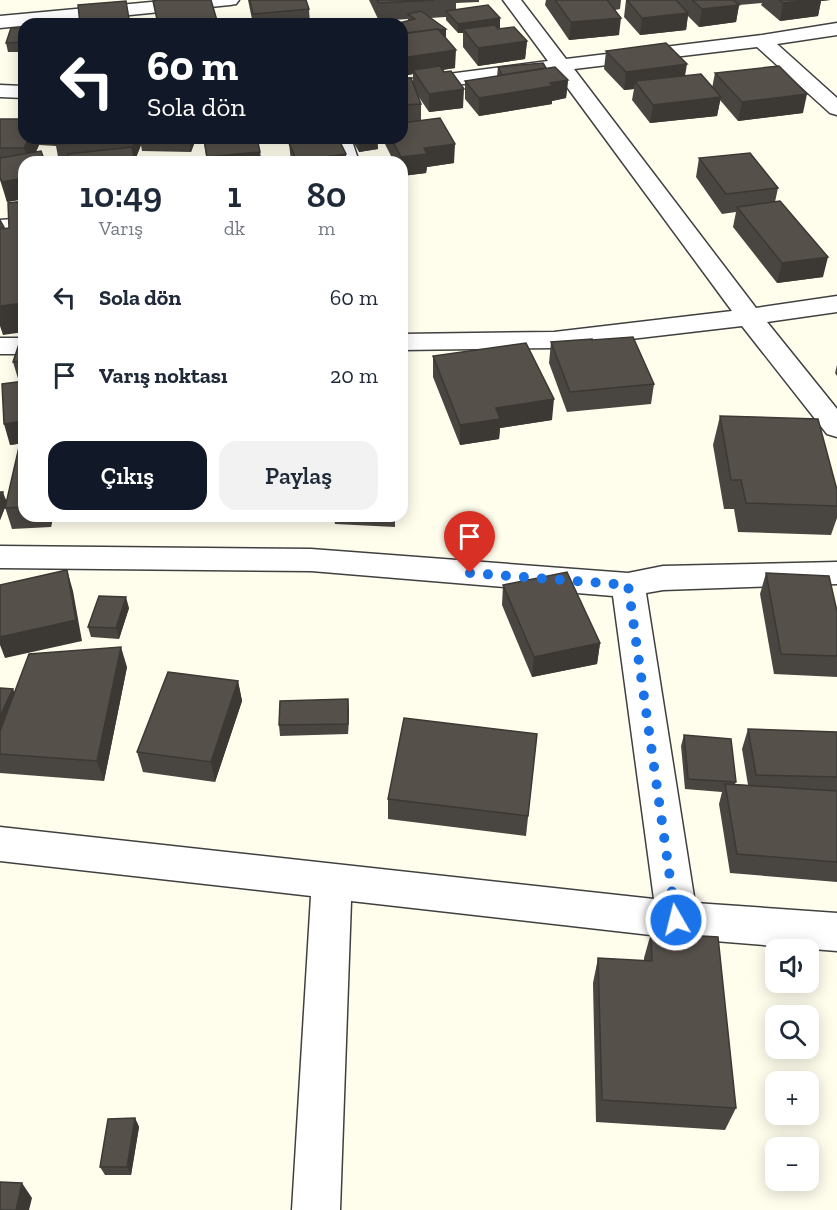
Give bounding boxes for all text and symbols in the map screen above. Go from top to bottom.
text: 60 m [147,40,238,91]
icon: left [48,42,126,120]
text: Sola dön [147,91,246,123]
text: 10:49 [79,173,162,216]
text: 1 [227,173,242,216]
text: 80 [306,173,347,216]
text: Varış [99,216,143,240]
text: dk [224,216,245,240]
text: m [318,216,335,240]
icon: left [48,281,81,314]
text: Sola dön [99,284,181,311]
text: 60 m [330,284,378,311]
icon: arrive [48,359,81,392]
text: Varış noktası [99,362,228,389]
text: 20 m [330,362,378,389]
button: Çıkış [48,441,207,510]
button: Paylaş [219,441,378,510]
pin [444,511,495,573]
icon: arrive [453,520,486,553]
position arrow [644,888,708,952]
map controls [765,939,819,1191]
button: sound [765,939,819,993]
button: search [765,1005,819,1059]
button: + [765,1071,819,1125]
button: − [765,1137,819,1191]

